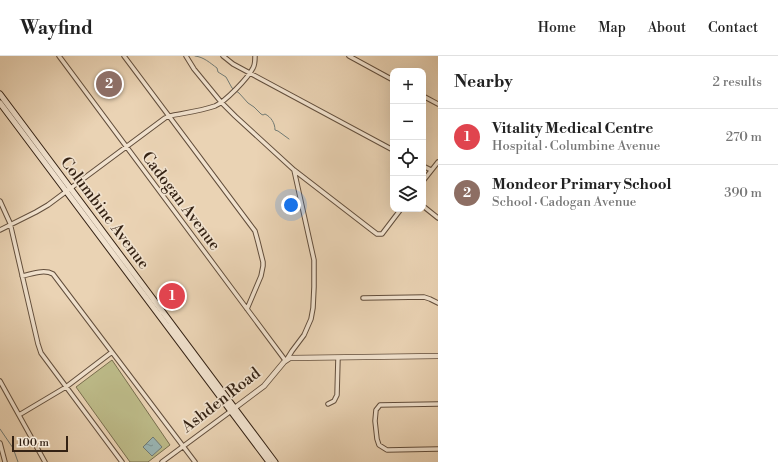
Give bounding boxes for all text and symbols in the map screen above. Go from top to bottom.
text: Wayfind [20,16,93,40]
text: Home [538,19,576,37]
text: Map [598,19,626,37]
text: About [648,19,686,37]
text: Contact [708,19,758,37]
map controls [390,68,426,212]
button: + [390,68,426,104]
pin: 2 [96,69,122,99]
text: Nearby [454,71,513,93]
text: 2 results [713,74,762,90]
button: − [390,104,426,140]
text: Vitality Medical Centre [492,119,653,138]
text: 1 [464,129,470,145]
text: 270 m [726,129,762,145]
text: Hospital · Columbine Avenue [492,138,660,154]
button: locate [390,140,426,176]
street label: Cadogan Avenue [137,147,225,255]
street label: Columbine Avenue [56,153,154,273]
text: Mondeor Primary School [492,175,672,194]
button: layers [390,176,426,212]
text: 2 [463,185,471,201]
text: 390 m [724,185,762,201]
text: School · Cadogan Avenue [492,194,636,210]
your location [281,195,301,215]
pin: 1 [159,281,185,311]
street label: Ashden Road [177,363,264,438]
scale bar [12,434,68,453]
text: 100 m [18,436,49,450]

